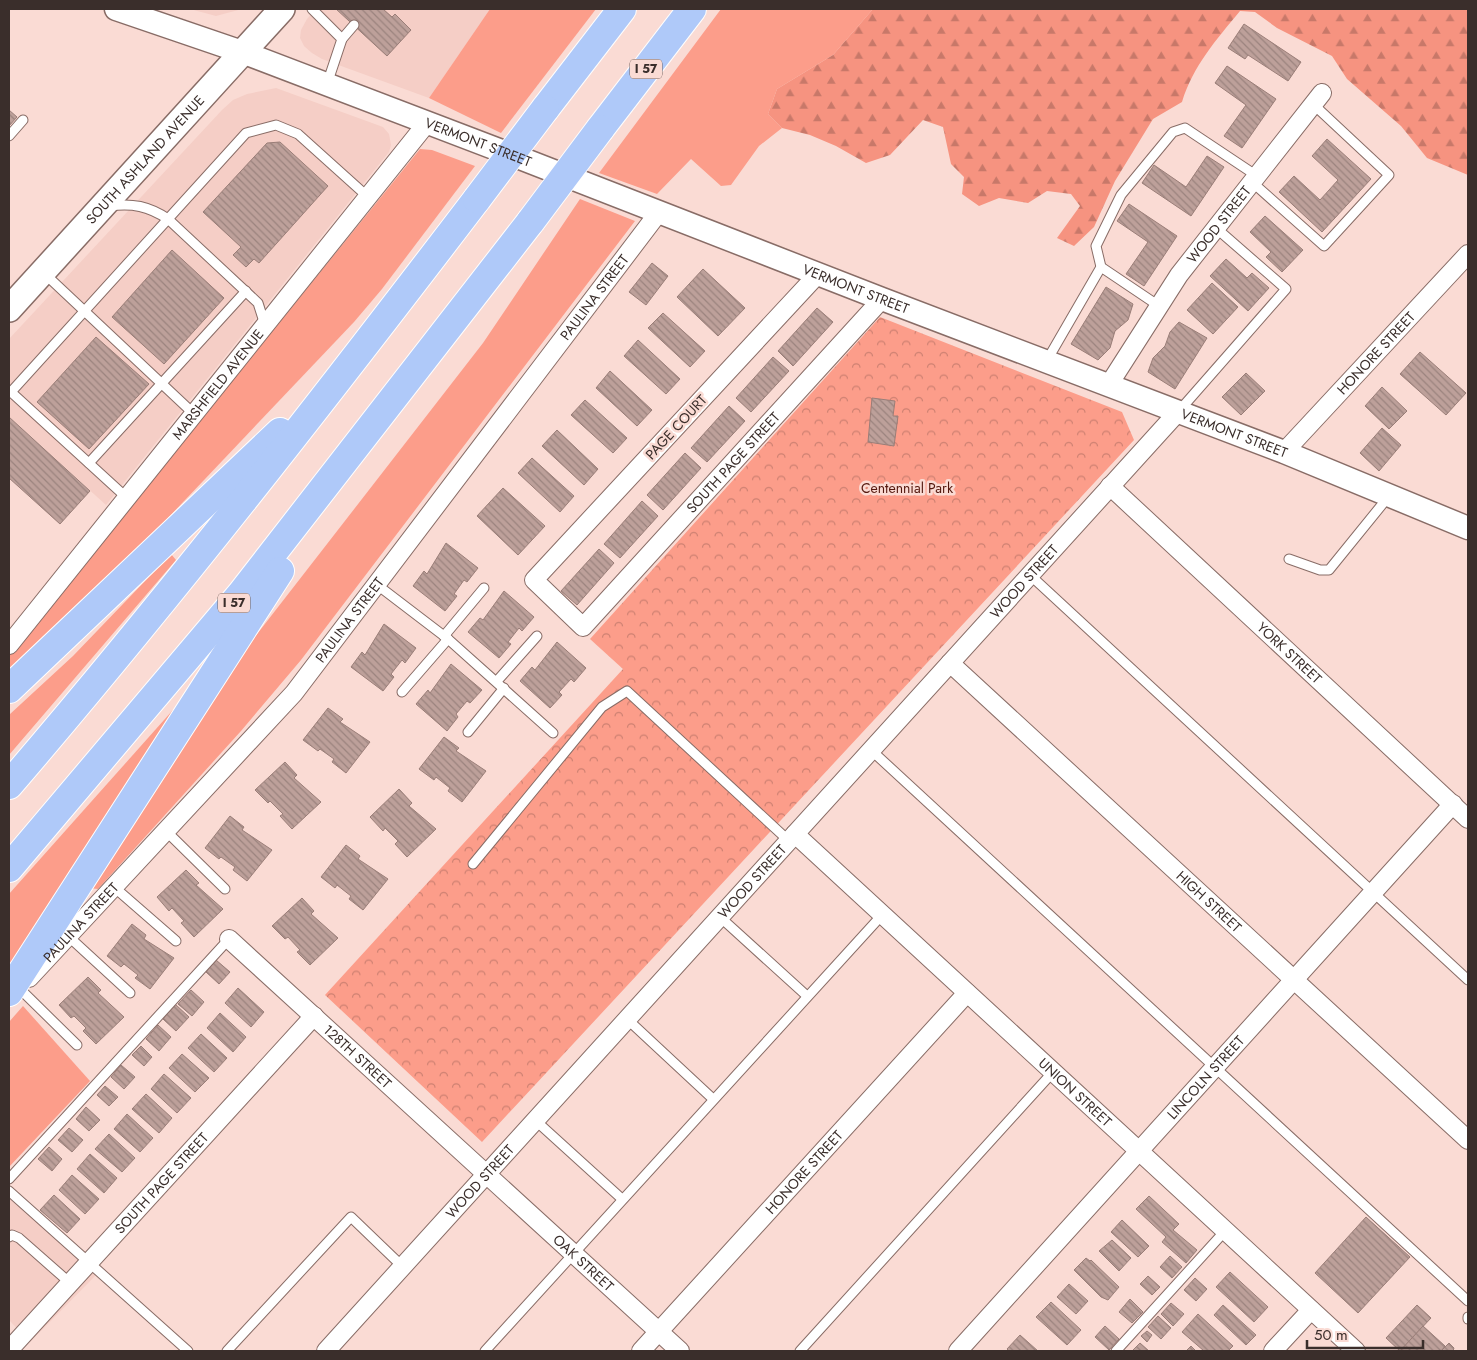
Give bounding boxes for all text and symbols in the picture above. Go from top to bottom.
road number: I 57 [630,60,662,78]
street label: SOUTH ASHLAND AVENUE [81,91,209,228]
street label: VERMONT STREET [422,113,535,172]
street label: WOOD STREET [1182,181,1256,267]
street label: PAULINA STREET [555,250,634,344]
street label: VERMONT STREET [800,259,912,319]
street label: HONORE STREET [1332,307,1420,399]
street label: MARSHFIELD AVENUE [167,325,268,444]
street label: PAGE COURT [641,390,712,464]
street label: VERMONT STREET [1178,404,1291,463]
street label: SOUTH PAGE STREET [682,407,785,517]
park label: Centennial Park [861,478,954,498]
street label: WOOD STREET [985,540,1063,623]
street label: PAULINA STREET [310,572,389,667]
road number: I 57 [218,594,250,612]
street label: YORK STREET [1253,618,1327,688]
street label: WOOD STREET [713,840,791,923]
street label: HIGH STREET [1172,866,1246,937]
street label: PAULINA STREET [38,878,123,967]
street label: 128TH STREET [319,1020,396,1093]
street label: LINCOLN STREET [1162,1031,1249,1124]
street label: UNION STREET [1034,1053,1117,1131]
street label: HONORE STREET [761,1126,848,1218]
street label: SOUTH PAGE STREET [110,1128,213,1238]
street label: WOOD STREET [441,1140,519,1223]
street label: OAK STREET [549,1230,619,1296]
scale bar [1307,1318,1423,1350]
text: 50 m [1314,1324,1348,1346]

